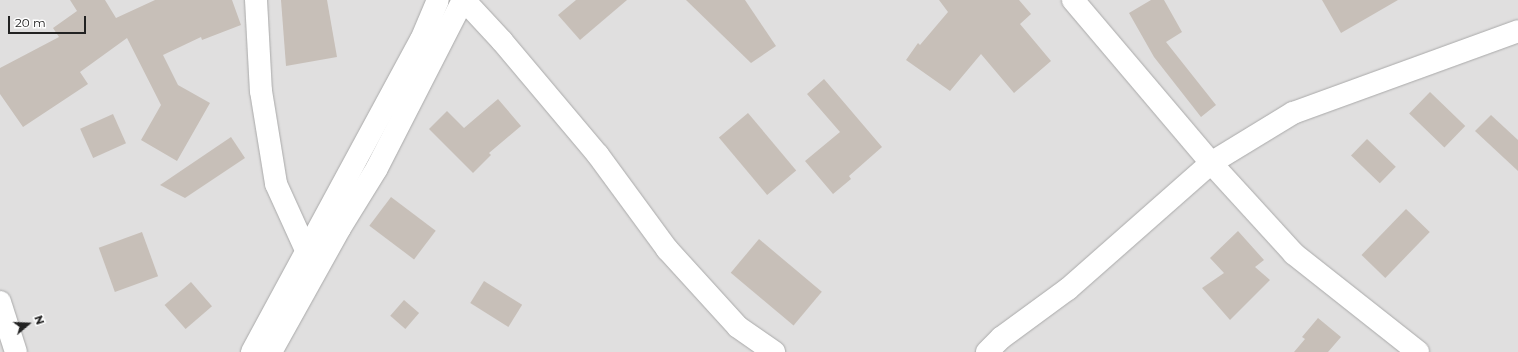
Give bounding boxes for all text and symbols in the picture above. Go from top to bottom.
scale bar [10,8,88,34]
text: 20 m [15,15,46,30]
north arrow [8,304,48,344]
text: N [31,314,47,327]

